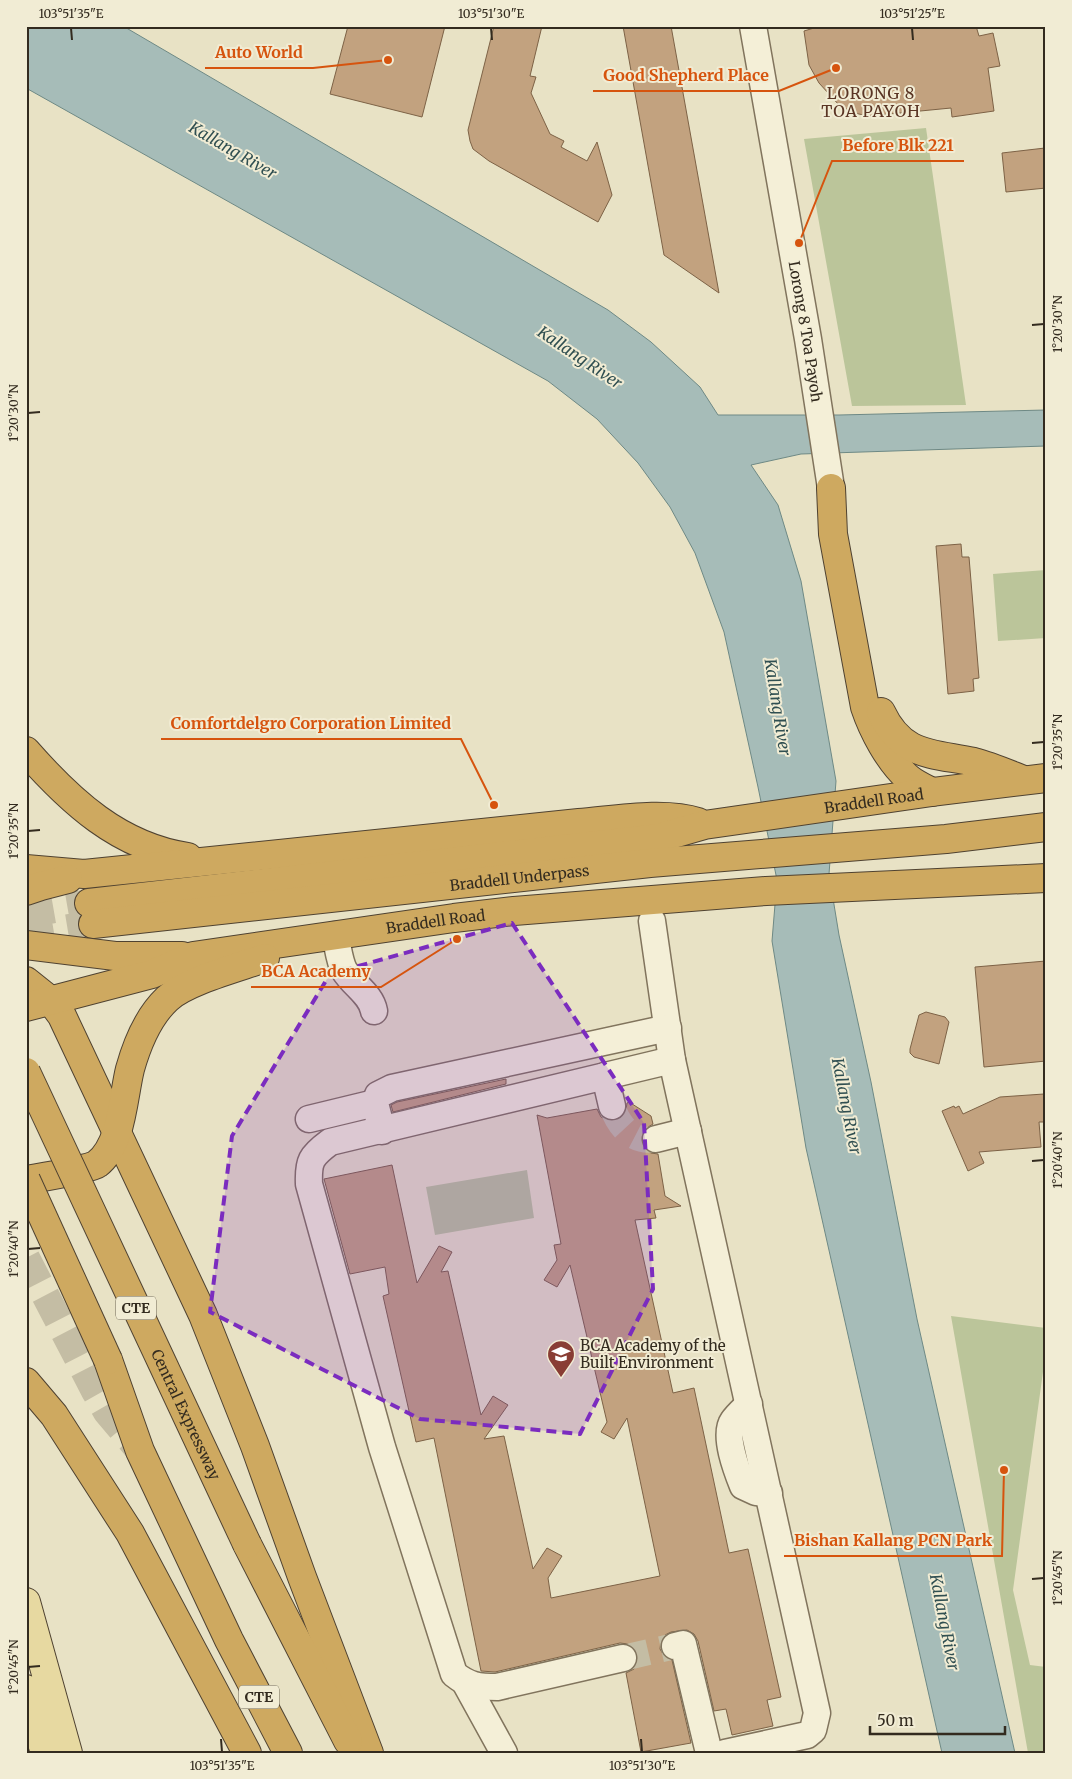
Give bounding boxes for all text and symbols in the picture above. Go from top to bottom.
text: 103°51'35"E [39,6,104,21]
text: 103°51'30"E [458,6,524,21]
text: 103°51'25"E [879,6,945,21]
callout: Auto World [205,37,313,68]
text: Auto World [214,42,303,62]
callout: Good Shepherd Place [593,60,779,91]
text: Good Shepherd Place [603,65,769,85]
district label: LORONG 8 TOA PAYOH [821,83,921,121]
water label: Kallang River [185,116,281,183]
callout: Before Blk 221 [832,130,964,161]
text: Before Blk 221 [842,135,954,155]
street label: Lorong 8 Toa Payoh [785,259,827,403]
text: 1°20'30"N [1050,294,1065,353]
water label: Kallang River [533,321,627,393]
text: 1°20'30"N [6,383,21,442]
water label: Kallang River [760,656,796,757]
callout: Comfortdelgro Corporation Limited [161,708,461,739]
text: Comfortdelgro Corporation Limited [171,713,451,733]
text: 1°20'35"N [1050,713,1065,770]
street label: Braddell Road [823,784,925,817]
text: 1°20'35"N [6,802,21,859]
street label: Braddell Underpass [449,860,590,894]
street label: Braddell Road [385,905,486,937]
callout: BCA Academy [251,956,381,987]
text: BCA Academy [261,961,371,981]
water label: Kallang River [828,1055,866,1156]
text: 1°20'40"N [1050,1131,1065,1188]
text: 1°20'40"N [6,1220,21,1277]
road number: CTE [116,1296,156,1320]
place label: BCA Academy of the Built Environment [580,1336,726,1372]
school or university icon: BCA Academy of the Built Environment [546,1339,576,1378]
street label: Central Expressway [148,1346,225,1483]
callout: Bishan Kallang PCN Park [784,1525,1002,1556]
text: Bishan Kallang PCN Park [794,1530,993,1550]
text: 1°20'45"N [1050,1550,1065,1606]
water label: Kallang River [926,1571,964,1672]
text: 1°20'45"N [6,1639,21,1695]
road number: CTE [239,1685,279,1708]
scale bar [870,1704,1004,1736]
text: 50 m [877,1711,914,1730]
text: 103°51'35"E [190,1758,255,1773]
text: 103°51'30"E [609,1758,675,1773]

